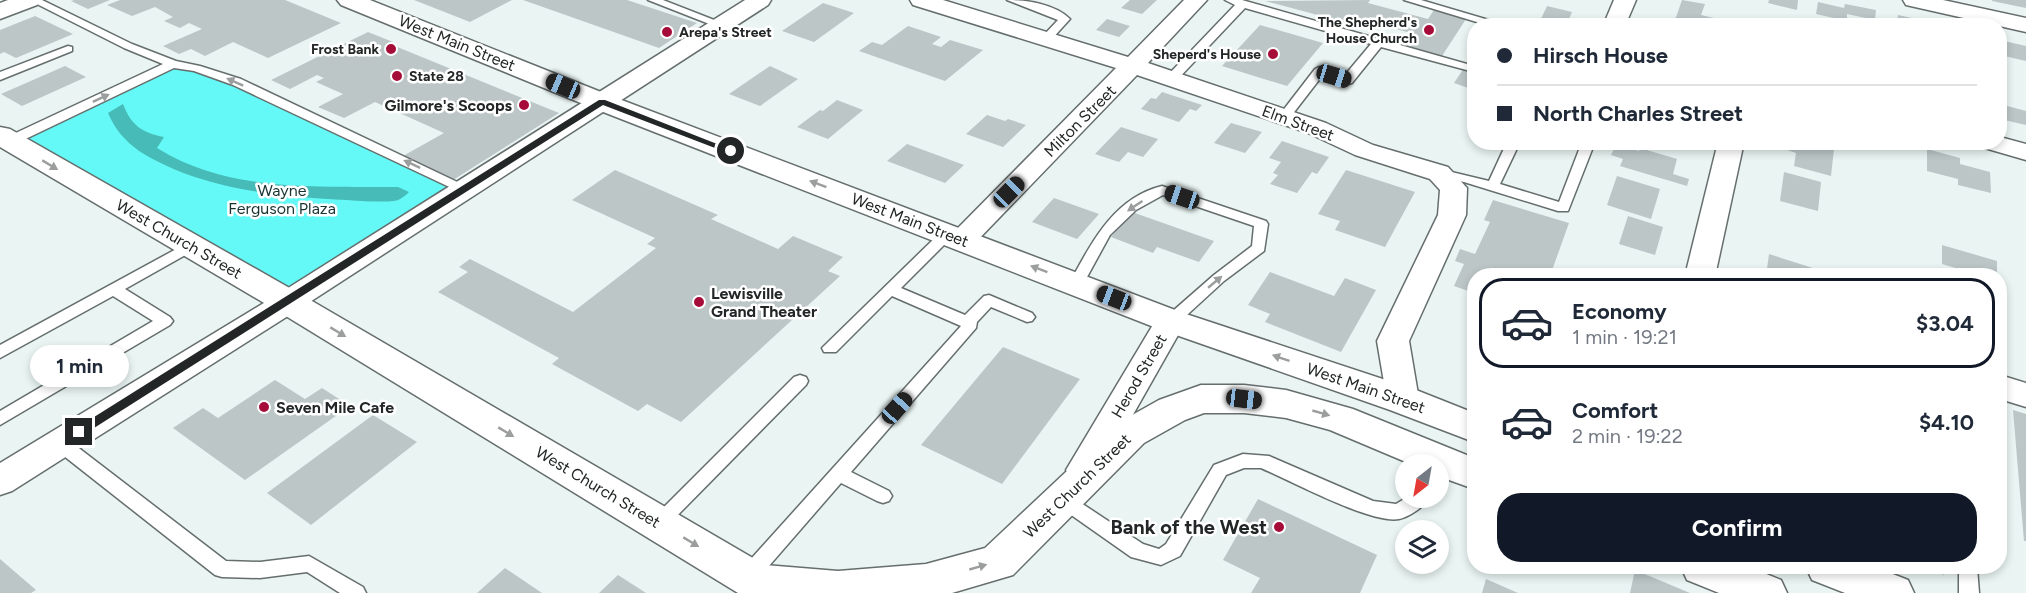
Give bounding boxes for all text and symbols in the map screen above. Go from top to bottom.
street label: West Main Street [396,11,518,75]
place label: The Shepherd's House Church [1318,14,1417,47]
marker: The Shepherd's House Church [1422,23,1436,37]
place label: Arepa's Street [679,24,772,41]
marker: Arepa's Street [660,25,674,39]
place label: Frost Bank [311,41,379,58]
marker: Frost Bank [384,42,398,56]
text: Hirsch House [1533,42,1668,69]
place label: Sheperd's House [1153,46,1261,63]
marker: Sheperd's House [1266,47,1280,61]
car [1314,62,1354,90]
place label: State 28 [409,68,464,85]
marker: State 28 [390,69,404,83]
car [543,71,583,101]
one-way arrow [226,77,244,87]
street label: Milton Street [1040,81,1120,161]
one-way arrow [92,94,109,103]
place label: Gilmore's Scoops [385,96,513,115]
marker: Gilmore's Scoops [517,98,531,112]
text: North Charles Street [1533,100,1743,127]
street label: Elm Street [1259,101,1337,145]
route start [717,137,744,164]
one-way arrow [42,160,59,170]
one-way arrow [403,160,420,169]
car [990,173,1028,211]
one-way arrow [809,179,827,189]
park label: Wayne Ferguson Plaza [228,181,336,218]
car [1162,183,1202,211]
street label: West Main Street [849,189,971,251]
street label: West Church Street [113,195,245,283]
one-way arrow [1128,200,1144,212]
one-way arrow [1030,264,1048,274]
one-way arrow [1207,276,1222,289]
car [1094,283,1134,313]
place label: Lewisville Grand Theater [711,284,817,321]
marker: Lewisville Grand Theater [692,295,706,309]
icon: car [1500,296,1554,350]
text: Economy [1572,298,1667,325]
text: $3.04 [1916,310,1974,337]
text: 1 min · 19:21 [1572,325,1677,349]
one-way arrow [330,327,347,337]
street label: Herod Street [1107,331,1171,421]
callout: 1 min [29,345,128,387]
one-way arrow [1272,353,1290,362]
text: 1 min [56,354,103,378]
street label: West Main Street [1304,359,1428,417]
car [1225,388,1263,410]
car [878,389,916,427]
icon: car [1500,395,1554,449]
text: Comfort [1572,397,1658,424]
place label: Seven Mile Cafe [276,398,394,417]
marker: Seven Mile Cafe [257,400,271,414]
one-way arrow [1312,409,1330,419]
text: $4.10 [1919,409,1974,436]
route end [65,418,92,445]
text: 2 min · 19:22 [1572,424,1683,448]
one-way arrow [498,426,514,437]
street label: West Church Street [1019,430,1135,542]
street label: West Church Street [532,442,664,532]
north arrow [1395,454,1449,508]
map controls [1395,454,1449,574]
button: Confirm [1497,493,1977,562]
place label: Bank of the West [1110,515,1267,539]
marker: Bank of the West [1272,520,1286,534]
button: layers [1395,520,1449,574]
one-way arrow [683,537,699,548]
one-way arrow [968,562,987,572]

